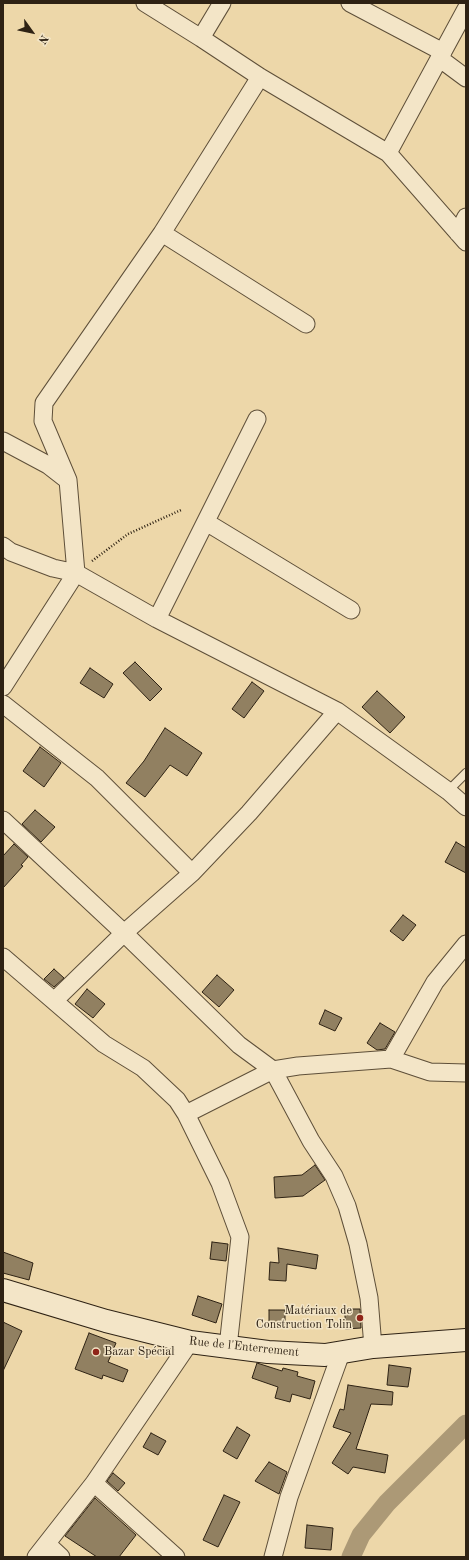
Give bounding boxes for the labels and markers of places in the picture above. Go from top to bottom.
place label: Matériaux de Construction Tolin [256,1304,352,1332]
marker: Matériaux de Construction Tolin [355,1313,365,1323]
place label: Bazar Spécial [104,1345,175,1359]
marker: Bazar Spécial [91,1347,101,1357]

